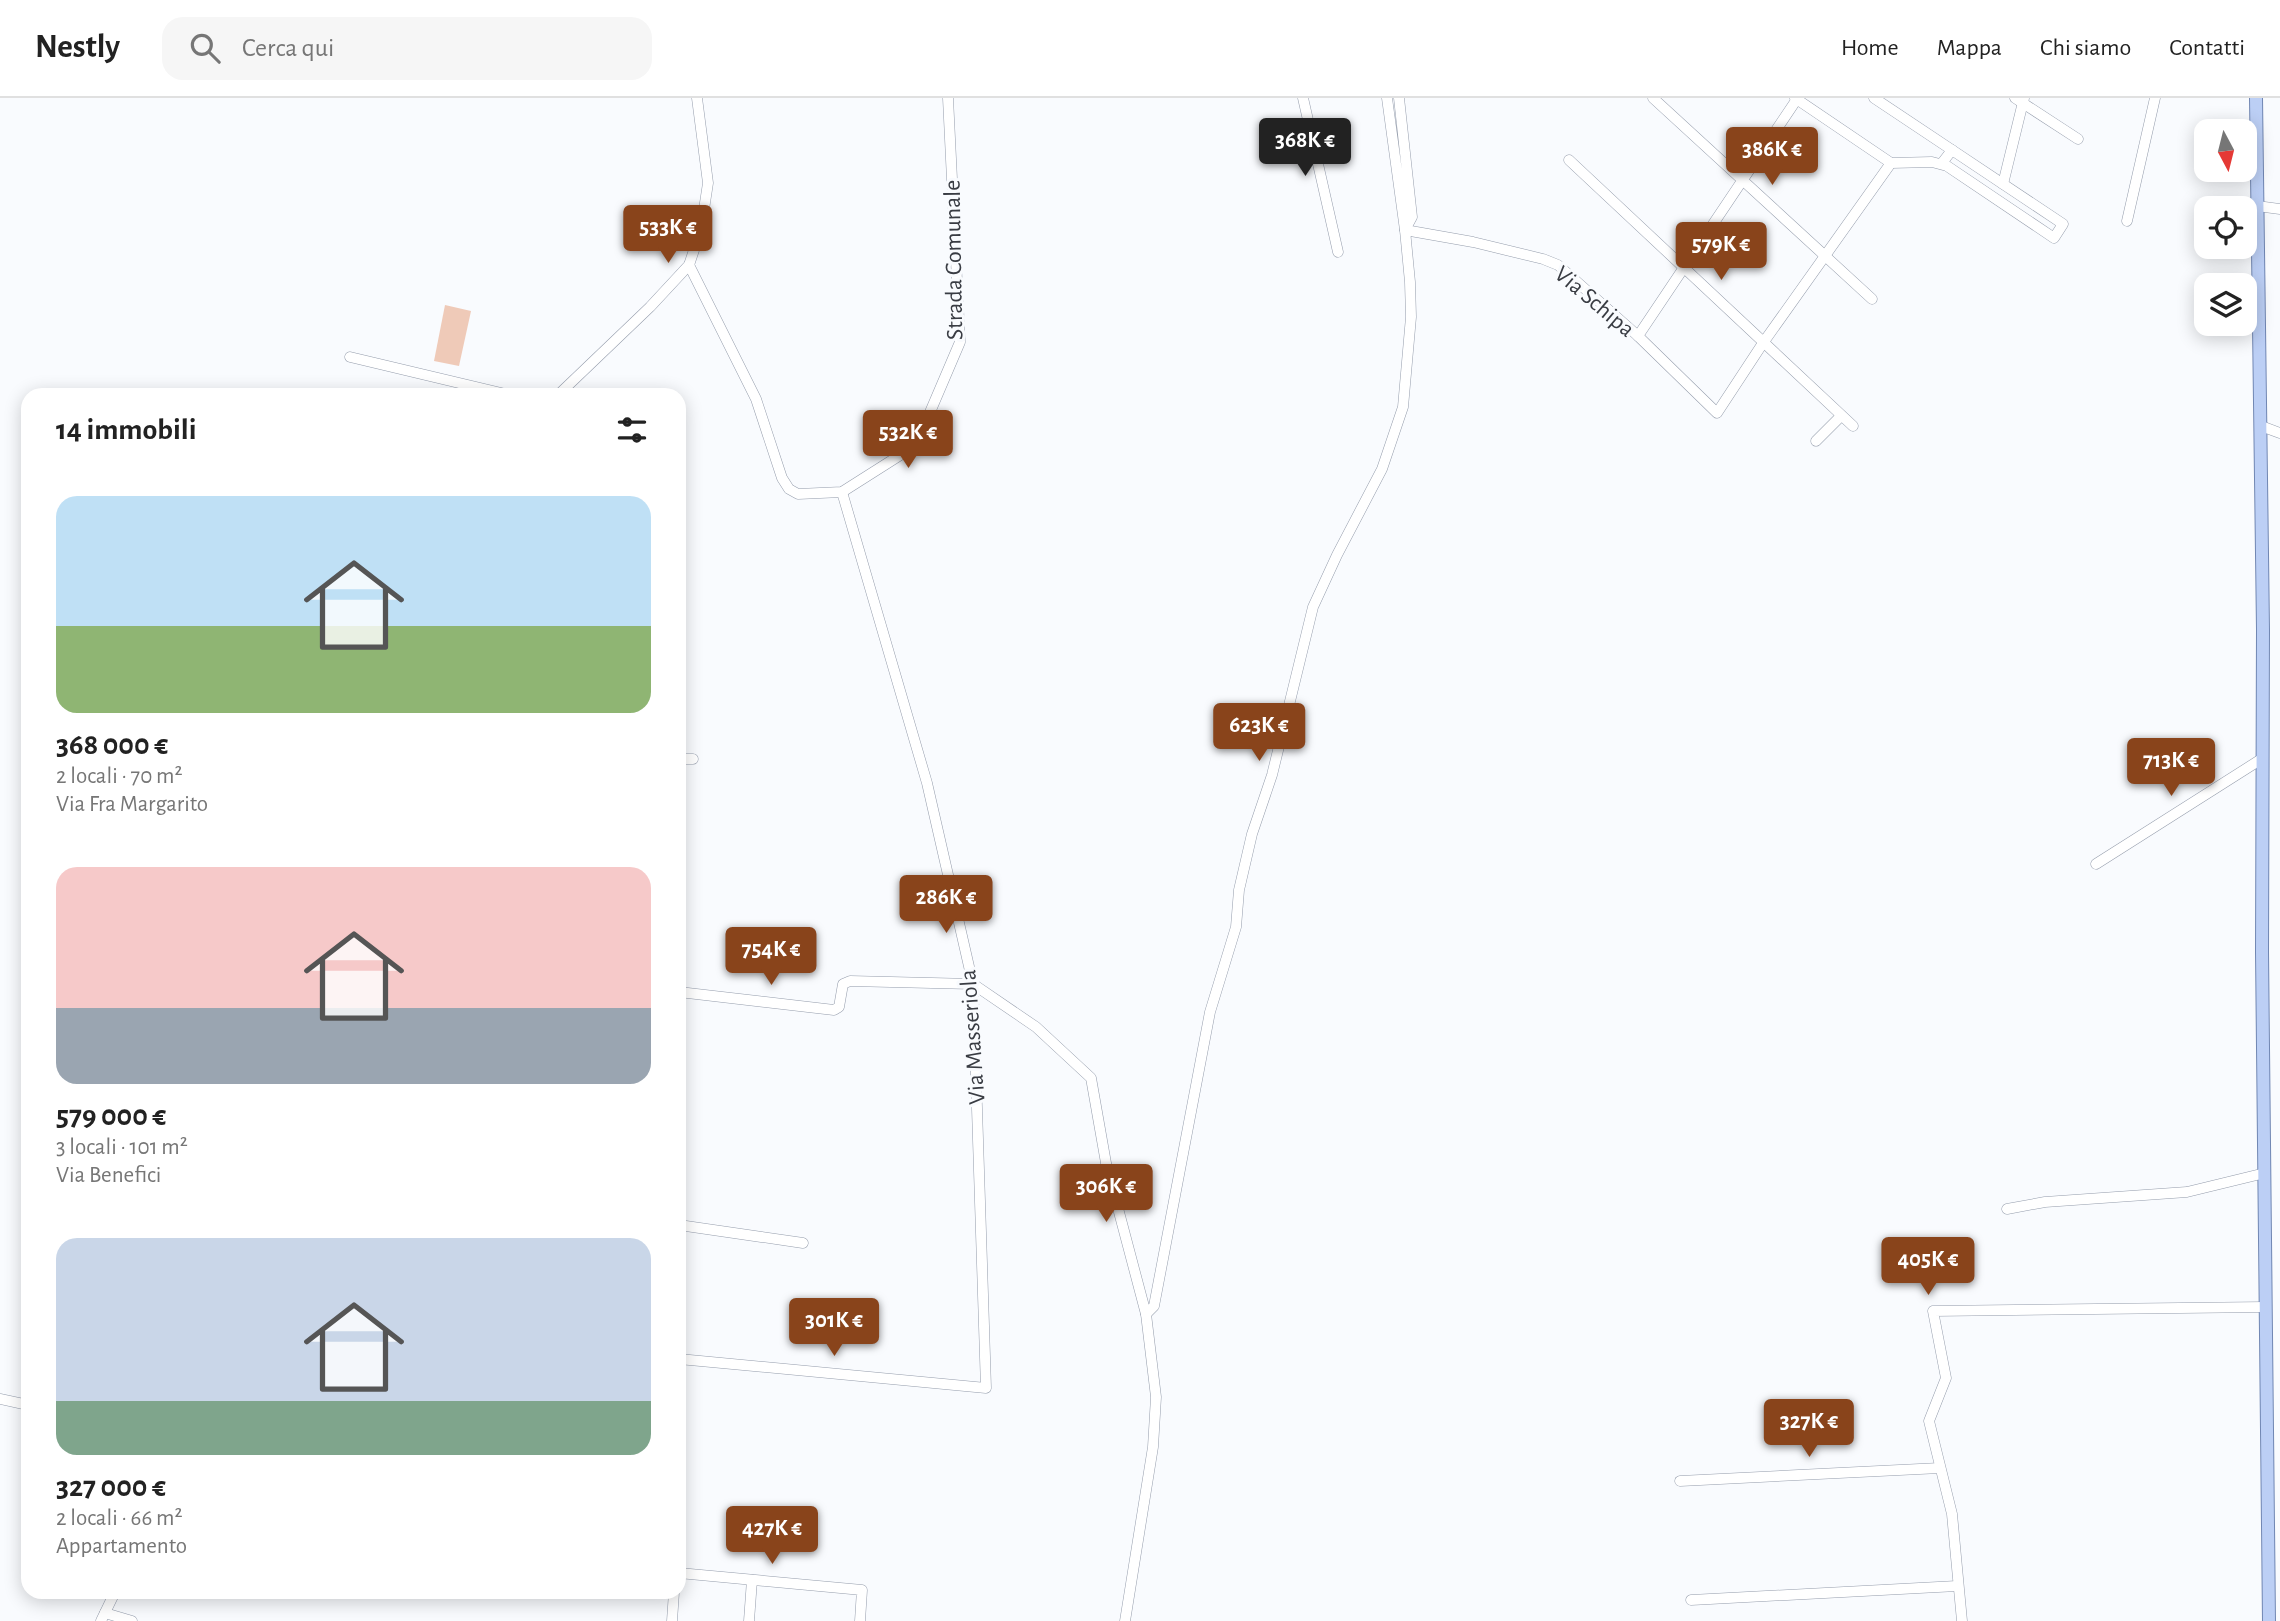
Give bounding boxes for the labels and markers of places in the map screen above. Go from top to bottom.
pin: 368K € [1248,118,1362,178]
pin: 386K € [1715,127,1829,187]
pin: 533K € [611,206,725,265]
pin: 579K € [1664,222,1778,282]
pin: 532K € [851,410,965,470]
pin: 623K € [1202,704,1316,763]
pin: 713K € [2114,738,2228,798]
pin: 286K € [889,876,1003,935]
pin: 754K € [714,928,828,987]
pin: 306K € [1049,1164,1163,1224]
pin: 405K € [1871,1238,1985,1297]
pin: 301K € [777,1298,891,1358]
pin: 327K € [1752,1400,1866,1459]
pin: 427K € [715,1506,829,1566]

